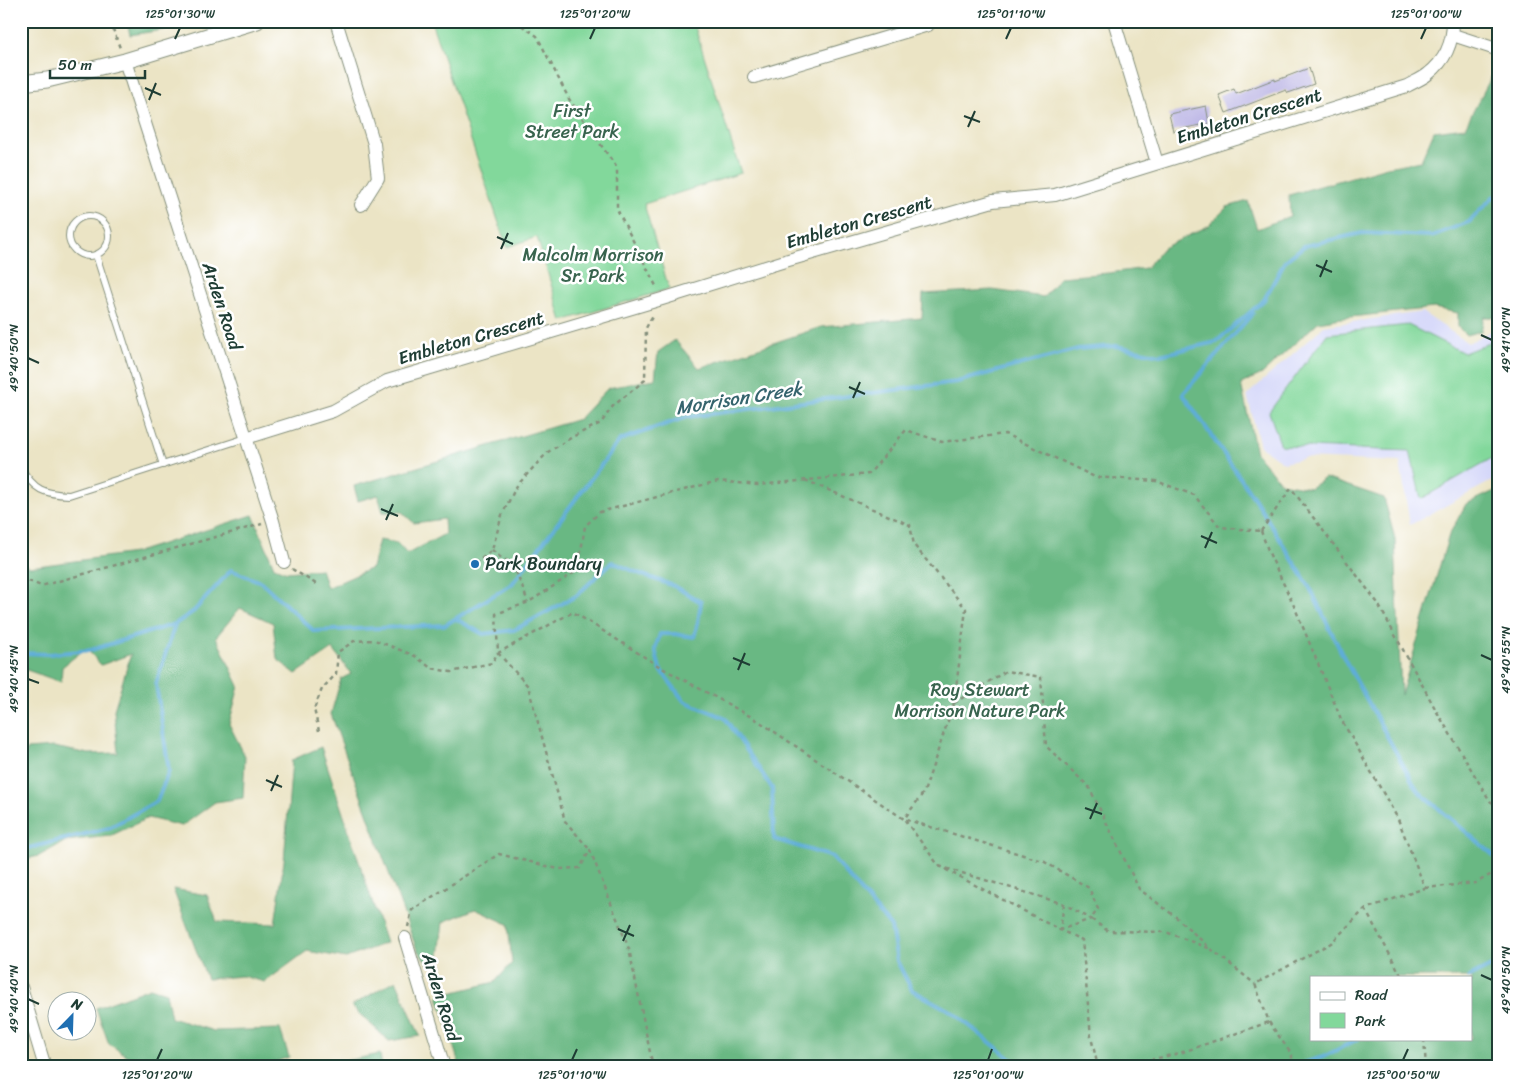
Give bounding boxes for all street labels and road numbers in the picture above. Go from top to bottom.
street label: Embleton Crescent [1172,79,1326,153]
street label: Embleton Crescent [782,186,936,258]
street label: Arden Road [192,257,252,356]
street label: Embleton Crescent [394,302,548,374]
street label: Arden Road [412,948,470,1047]

